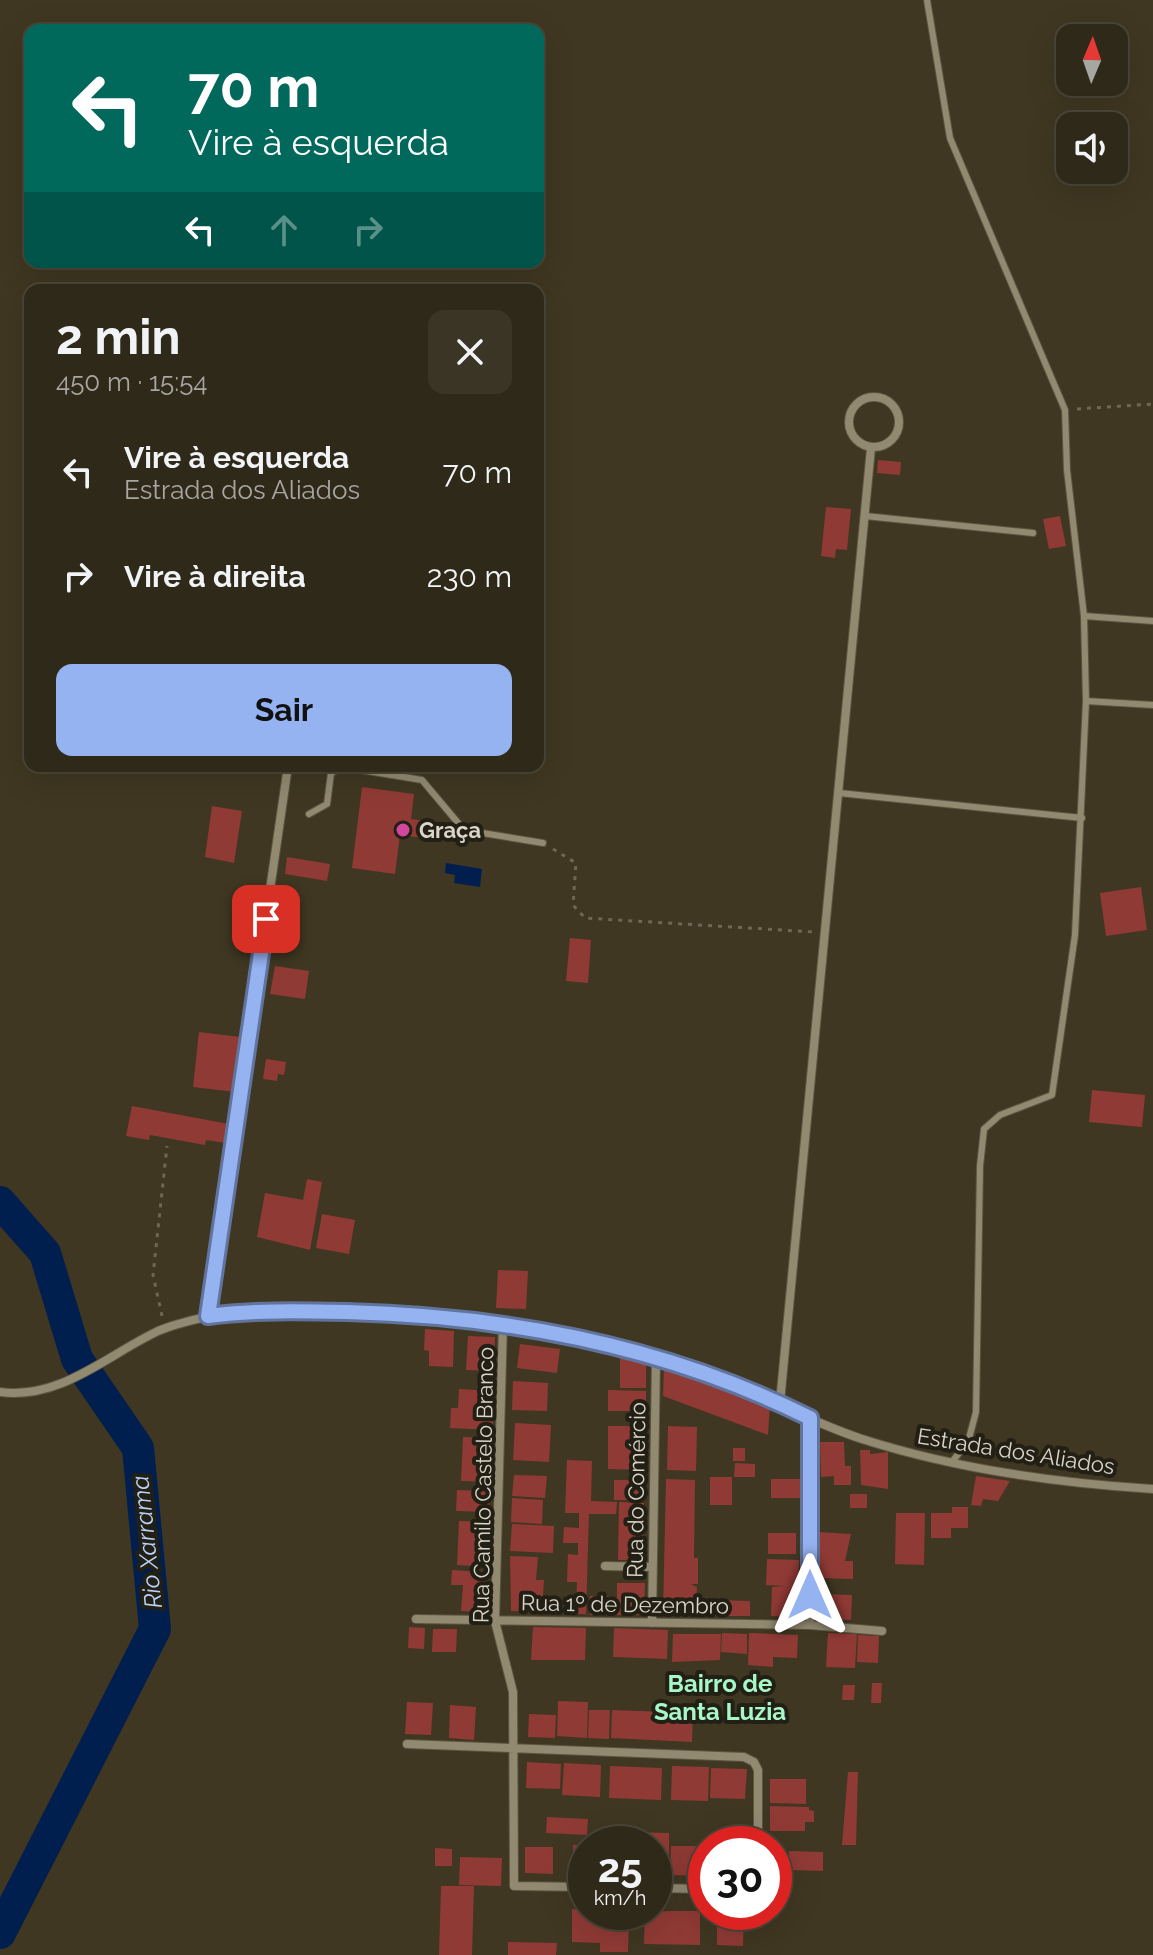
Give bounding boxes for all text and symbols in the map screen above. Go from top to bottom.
north arrow [1056,24,1128,96]
map controls [1056,24,1128,184]
text: 70 m [188,54,319,120]
icon: left [56,56,160,160]
button: sound [1056,112,1128,184]
text: Vire à esquerda [188,121,449,163]
icon: left [178,208,222,252]
icon: ahead [262,208,306,252]
icon: right [346,208,390,252]
text: 2 min [56,309,181,365]
button: close [428,310,512,394]
text: 450 m · 15:54 [56,367,208,397]
text: Vire à esquerda [124,440,349,475]
icon: left [56,450,100,494]
text: 70 m [442,455,512,490]
text: Estrada dos Aliados [124,475,360,505]
icon: right [56,554,100,598]
text: Vire à direita [124,559,306,594]
text: 230 m [427,559,512,594]
button: Sair [56,664,512,756]
place label: Graça [419,817,481,843]
marker: Graça [394,821,412,839]
pin [232,885,300,953]
icon: arrive [244,897,288,941]
street label: Rua Camilo Castelo Branco [468,1347,498,1623]
street label: Rua do Comércio [621,1402,651,1578]
street label: Estrada dos Aliados [915,1423,1117,1479]
water label: Rio Xarrama [125,1474,168,1610]
position arrow [768,1553,852,1637]
street label: Rua 1º de Dezembro [521,1589,729,1619]
district label: Bairro de Santa Luzia [654,1669,786,1726]
speed limit sign: 30 [688,1826,792,1930]
text: 25 [598,1844,642,1891]
text: km/h [594,1886,646,1910]

